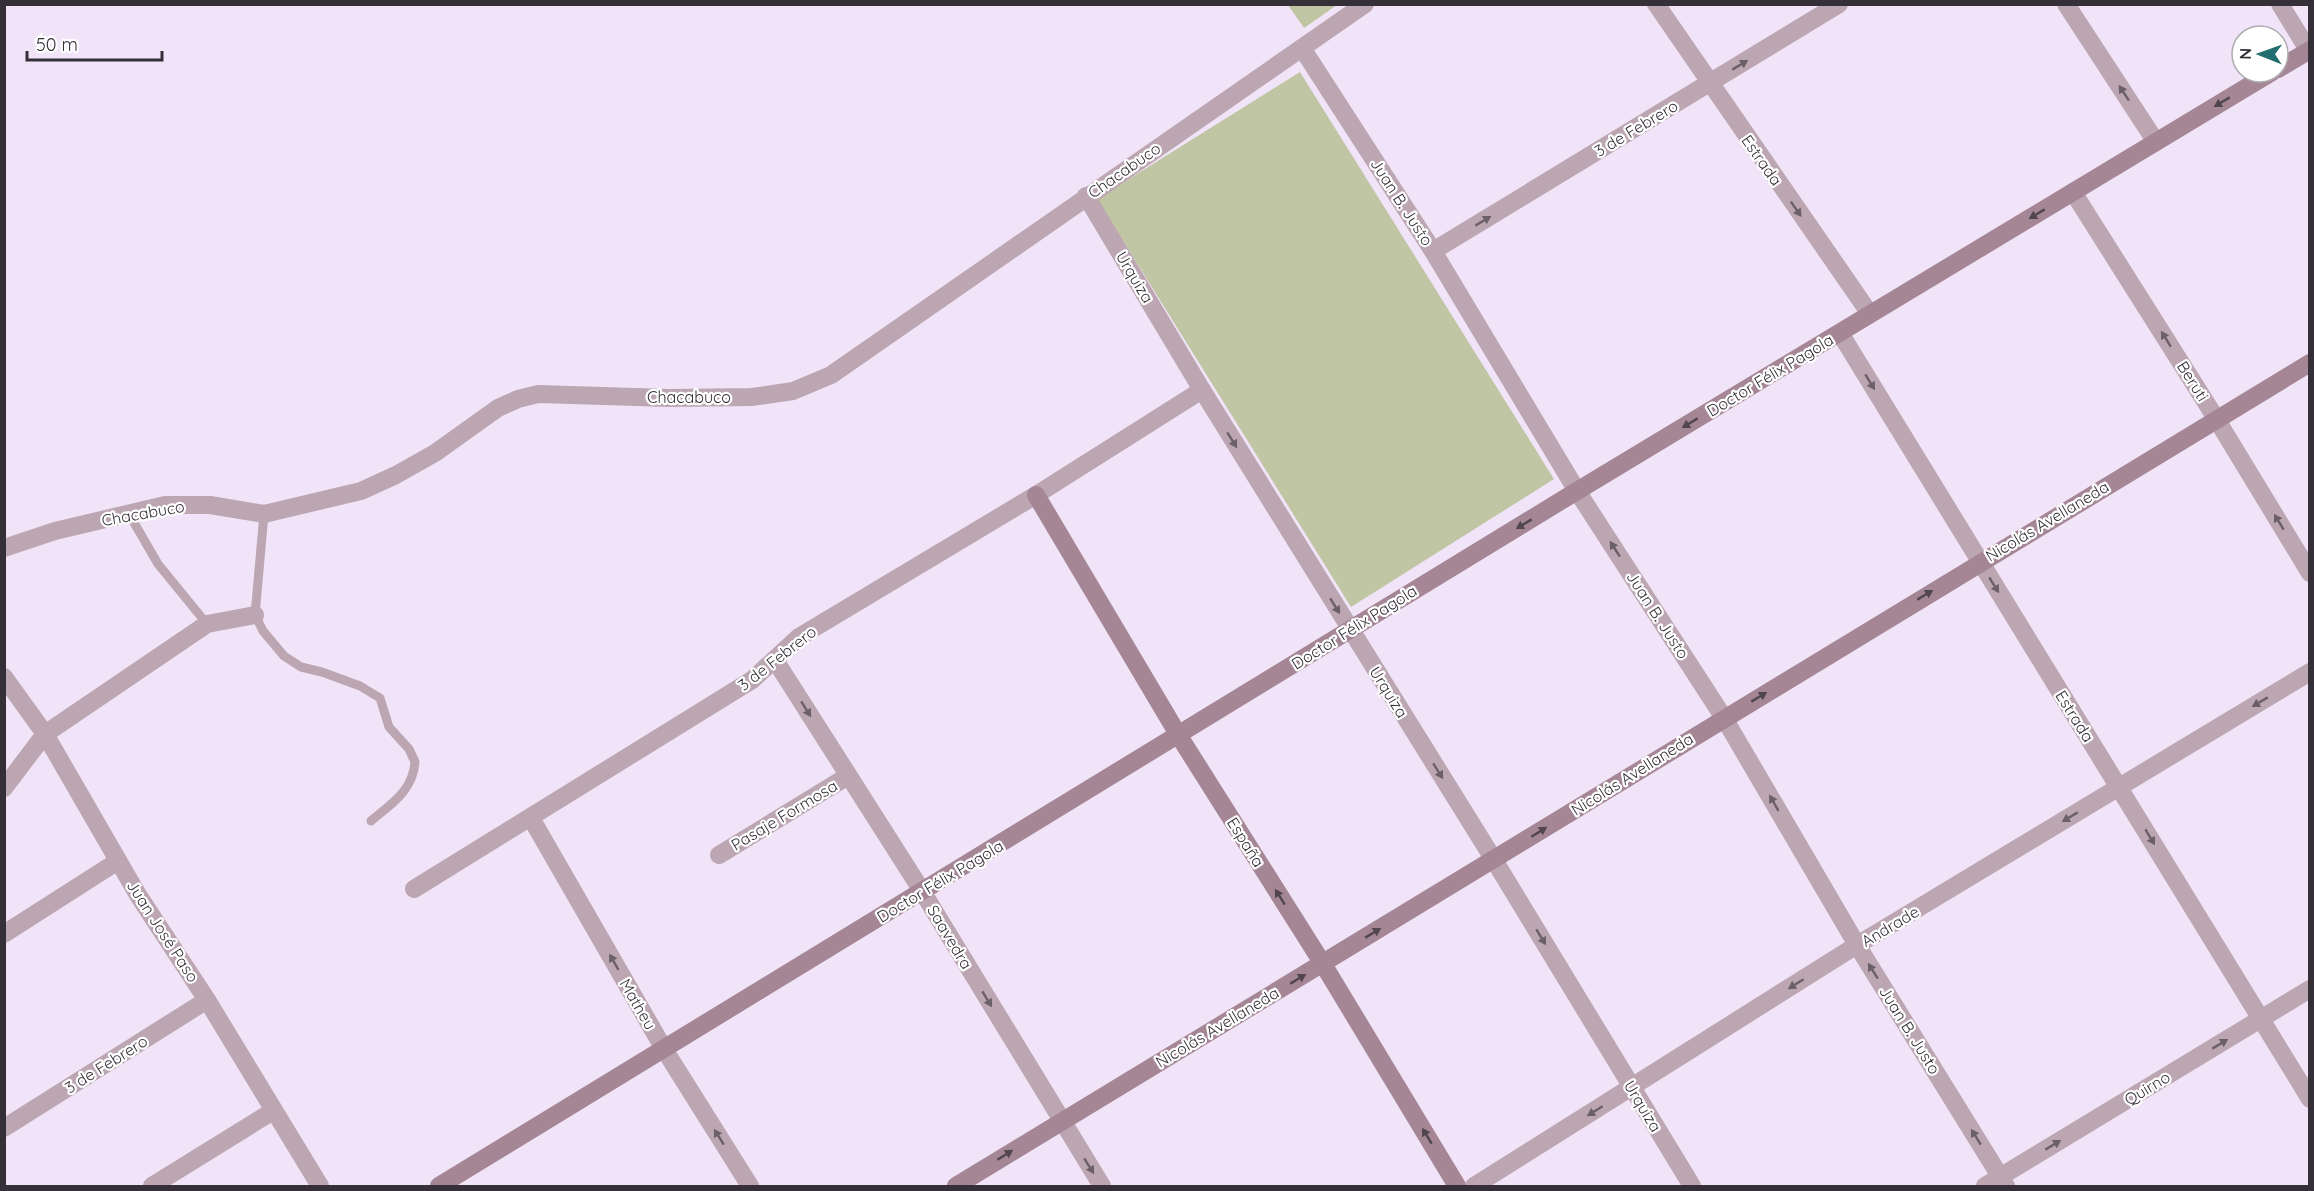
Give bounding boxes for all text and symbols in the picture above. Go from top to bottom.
scale bar [27,24,162,62]
north arrow [2230,24,2290,84]
text: 50 m [36,33,78,56]
text: N [2235,48,2255,60]
one-way arrow [1732,60,1749,70]
one-way arrow [2119,85,2130,101]
street label: 3 de Febrero [1591,95,1681,161]
one-way arrow [2214,97,2230,108]
street label: Estrada [1737,131,1787,189]
street label: Chacabuco [1084,138,1164,202]
street label: Juan B. Justo [1366,155,1438,249]
one-way arrow [1790,200,1802,216]
one-way arrow [2029,208,2045,219]
one-way arrow [1475,215,1491,226]
street label: Urquiza [1112,248,1158,306]
street label: Doctor Félix Pagola [1703,329,1837,421]
one-way arrow [2160,331,2171,347]
street label: Beruti [2173,357,2213,405]
one-way arrow [1865,374,1876,390]
street label: Chacabuco [647,387,731,407]
one-way arrow [1682,417,1698,428]
one-way arrow [1227,432,1238,448]
street label: Nicolás Avellaneda [1982,476,2112,566]
street label: Chacabuco [100,496,186,530]
one-way arrow [2274,514,2285,530]
one-way arrow [1515,518,1532,529]
one-way arrow [1609,541,1621,557]
street label: Juan B. Justo [1622,568,1694,662]
one-way arrow [1988,576,2000,592]
street label: Doctor Félix Pagola [1288,580,1420,674]
one-way arrow [1917,589,1933,600]
one-way arrow [1329,598,1340,614]
street label: 3 de Febrero [734,621,820,695]
street label: Urquiza [1365,663,1413,721]
street label: Estrada [2051,686,2099,746]
one-way arrow [1751,691,1767,702]
one-way arrow [2251,697,2268,708]
one-way arrow [800,701,812,717]
street label: Nicolás Avellaneda [1567,728,1697,820]
one-way arrow [1433,763,1444,779]
street label: Pasaje Formosa [727,775,841,855]
one-way arrow [1769,794,1779,811]
one-way arrow [2062,812,2078,823]
street label: España [1223,813,1269,871]
one-way arrow [1531,826,1547,837]
one-way arrow [2145,829,2155,846]
street label: Doctor Félix Pagola [873,835,1007,927]
street label: Juan José Paso [123,876,203,986]
one-way arrow [1275,889,1286,905]
street label: Saavedra [923,901,977,973]
street label: Andrade [1858,901,1922,951]
one-way arrow [1365,928,1381,939]
one-way arrow [1535,929,1546,945]
one-way arrow [609,954,620,970]
one-way arrow [1868,963,1879,979]
one-way arrow [1290,973,1306,984]
street label: Matheu [615,975,661,1033]
one-way arrow [1787,979,1804,990]
street label: Nicolás Avellaneda [1152,982,1282,1072]
street label: Juan B. Justo [1875,982,1945,1078]
one-way arrow [982,991,993,1007]
street label: 3 de Febrero [61,1031,151,1097]
one-way arrow [2212,1039,2228,1050]
street label: Quirno [2120,1067,2174,1109]
street label: Urquiza [1620,1077,1666,1135]
one-way arrow [1587,1105,1603,1116]
one-way arrow [1422,1127,1432,1144]
one-way arrow [714,1129,725,1145]
one-way arrow [1970,1129,1981,1145]
one-way arrow [2045,1140,2061,1151]
one-way arrow [997,1150,1013,1161]
one-way arrow [1084,1158,1095,1174]

